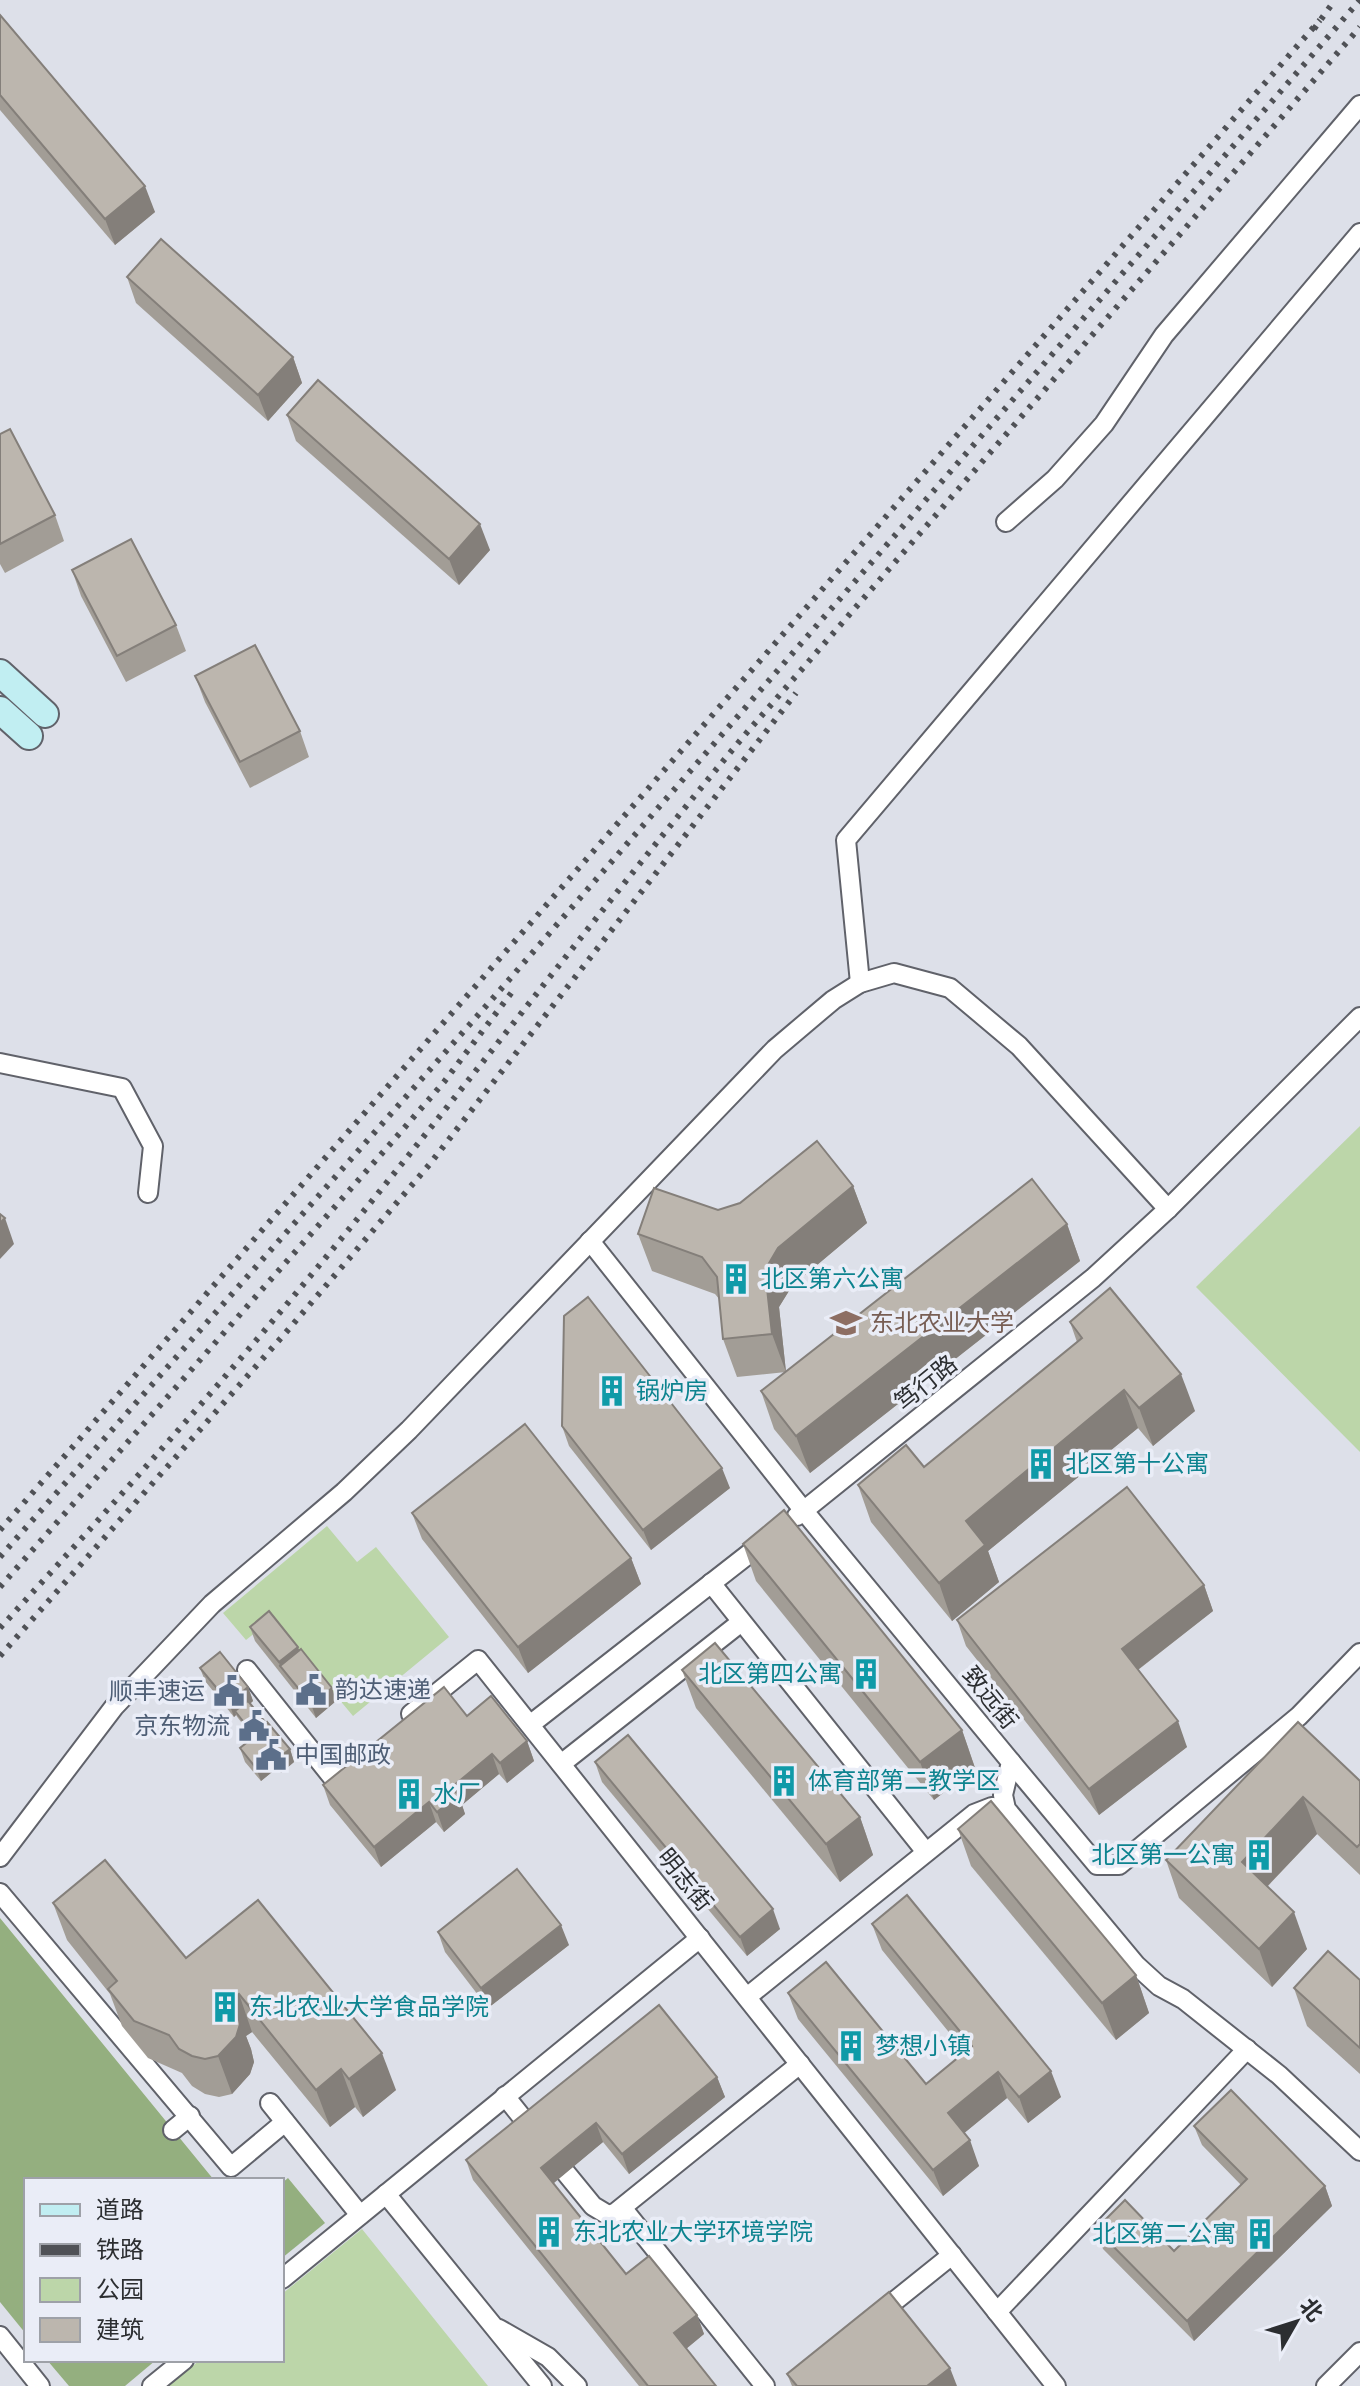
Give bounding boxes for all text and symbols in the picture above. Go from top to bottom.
building icon: 北区第六公寓 [719,1262,753,1296]
place label: 北区第六公寓 [760,1265,904,1292]
school or university icon: 东北农业大学 [829,1306,863,1340]
place label: 东北农业大学 [870,1309,1014,1336]
street label: 笃行路 [889,1349,962,1416]
building icon: 锅炉房 [595,1374,629,1408]
place label: 锅炉房 [636,1377,708,1404]
building icon: 北区第十公寓 [1024,1447,1058,1481]
place label: 北区第十公寓 [1065,1450,1209,1477]
building icon: 北区第四公寓 [849,1657,883,1691]
place label: 北区第四公寓 [698,1660,842,1687]
street label: 致远街 [957,1661,1024,1734]
public building icon: 韵达速递 [294,1673,328,1707]
public building icon: 顺丰速运 [212,1674,246,1708]
place label: 韵达速递 [335,1676,431,1703]
place label: 顺丰速运 [109,1677,205,1704]
public building icon: 京东物流 [237,1709,271,1743]
place label: 京东物流 [134,1712,230,1739]
public building icon: 中国邮政 [254,1738,288,1772]
place label: 中国邮政 [295,1741,391,1768]
building icon: 体育部第二教学区 [767,1764,801,1798]
place label: 体育部第二教学区 [808,1767,1000,1794]
building icon: 水厂 [392,1777,426,1811]
place label: 水厂 [433,1780,481,1807]
building icon: 北区第一公寓 [1242,1838,1276,1872]
place label: 北区第一公寓 [1091,1841,1235,1868]
street label: 明志街 [652,1843,719,1916]
building icon: 东北农业大学食品学院 [208,1990,242,2024]
place label: 东北农业大学食品学院 [249,1993,489,2020]
building icon: 梦想小镇 [834,2029,868,2063]
place label: 梦想小镇 [875,2032,971,2059]
legend [24,2178,284,2362]
text: 道路 [96,2196,144,2223]
building icon: 东北农业大学环境学院 [532,2215,566,2249]
building icon: 北区第二公寓 [1243,2217,1277,2251]
place label: 东北农业大学环境学院 [573,2218,813,2245]
place label: 北区第二公寓 [1092,2220,1236,2247]
text: 铁路 [96,2236,144,2263]
text: 公园 [96,2276,144,2303]
north arrow [1256,2282,1336,2362]
text: 北 [1295,2293,1329,2326]
text: 建筑 [96,2316,144,2343]

